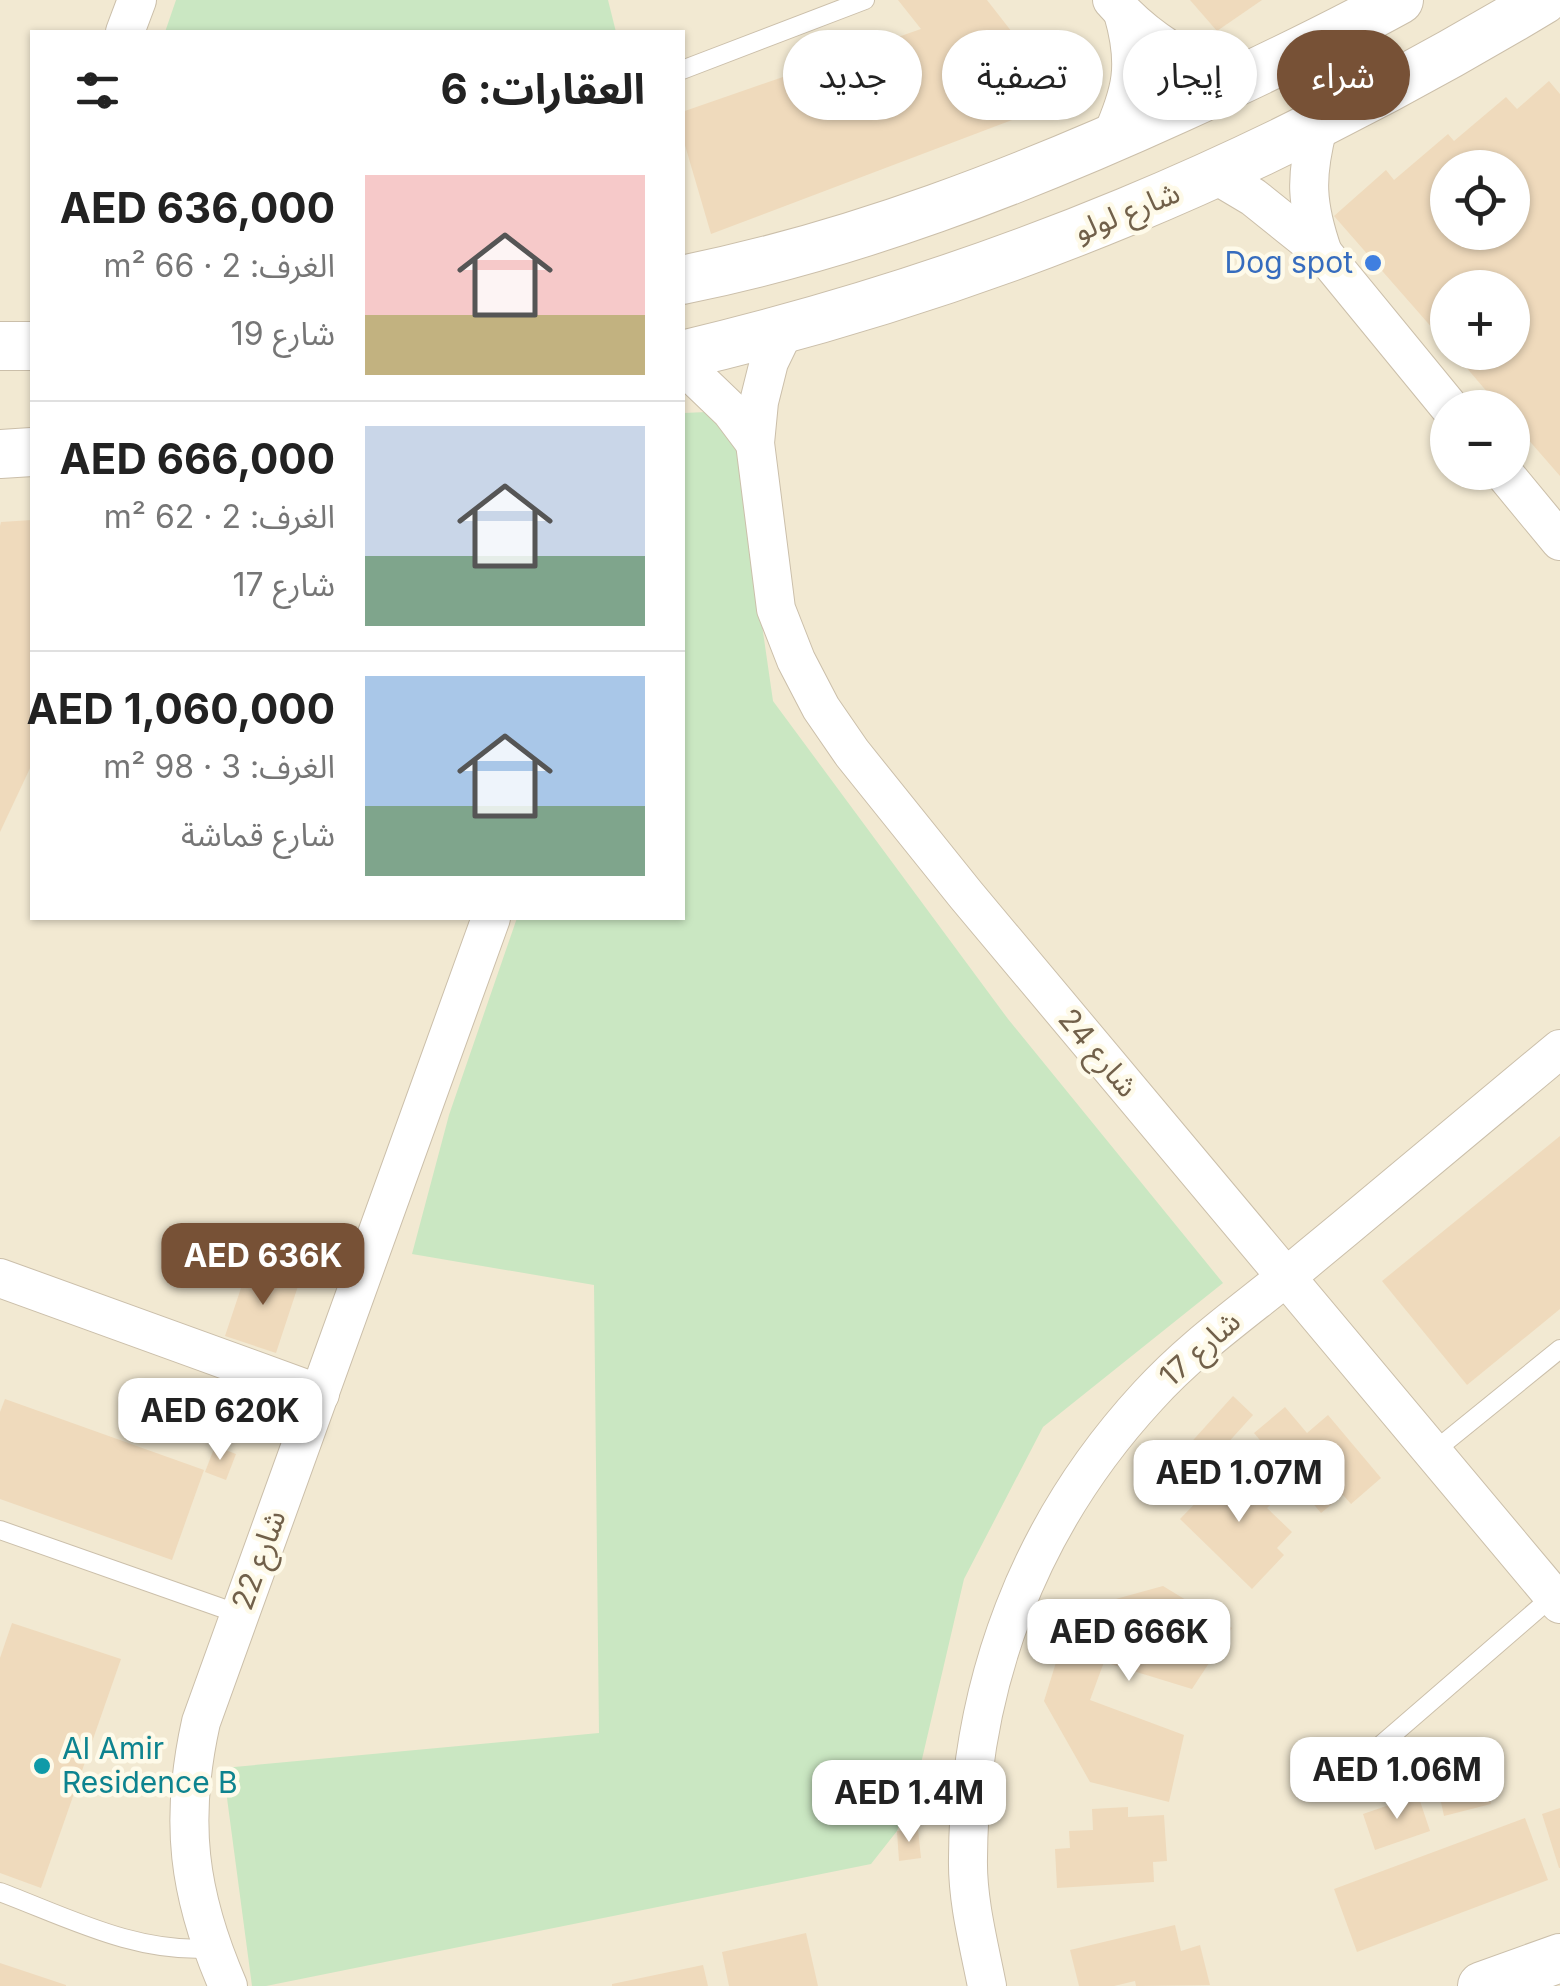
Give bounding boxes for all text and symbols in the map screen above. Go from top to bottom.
chip: جديد [783,30,922,120]
chip: تصفية [942,30,1103,120]
chip: إيجار [1123,30,1257,120]
chip: شراء [1277,30,1410,120]
icon: filters [70,63,125,118]
text: العقارات: 6 [440,63,645,114]
map controls [1430,150,1530,490]
button: locate [1430,150,1530,250]
street label: شارع لولو [1069,174,1187,253]
text: AED 636,000 [60,182,335,233]
icon: home [445,215,565,335]
place label: Dog spot [1225,244,1353,280]
text: الغرف: 2 · 66 m² [103,246,335,285]
marker: Dog spot [1362,252,1384,274]
button: + [1430,270,1530,370]
text: شارع 19 [231,314,335,353]
button: − [1430,390,1530,490]
text: AED 666,000 [60,433,335,484]
icon: home [445,466,565,586]
text: الغرف: 2 · 62 m² [104,497,335,536]
text: شارع 17 [233,565,335,604]
text: AED 1,060,000 [27,683,335,734]
icon: home [445,716,565,836]
text: الغرف: 3 · 98 m² [103,747,335,786]
text: شارع قماشة [181,815,335,854]
street label: شارع 24 [1048,1001,1146,1107]
pin: AED 636K [160,1223,366,1308]
text: AED 636K [183,1236,343,1275]
street label: شارع 17 [1152,1303,1250,1398]
pin: AED 620K [117,1378,323,1463]
text: AED 620K [140,1391,300,1430]
pin: AED 1.07M [1125,1440,1353,1525]
text: AED 1.07M [1156,1453,1322,1492]
street label: شارع 22 [223,1505,297,1616]
pin: AED 666K [1026,1599,1232,1684]
text: AED 666K [1049,1612,1209,1651]
place label: Al Amir Residence B [62,1730,238,1800]
pin: AED 1.06M [1283,1737,1511,1822]
text: AED 1.06M [1312,1750,1482,1789]
marker: Al Amir Residence B [31,1755,53,1777]
pin: AED 1.4M [806,1760,1012,1845]
text: AED 1.4M [834,1773,984,1812]

